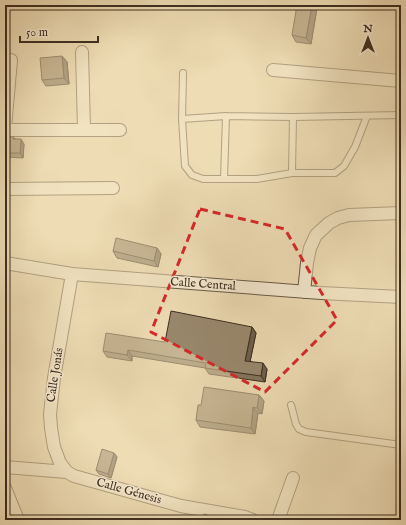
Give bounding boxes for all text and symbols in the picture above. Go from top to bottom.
scale bar [20,18,98,44]
north arrow [348,18,388,58]
text: N [362,22,373,36]
text: 50 m [26,25,48,40]
street label: Calle Central [170,274,237,294]
street label: Calle Jonás [43,347,68,404]
street label: Calle Génesis [95,475,163,507]

